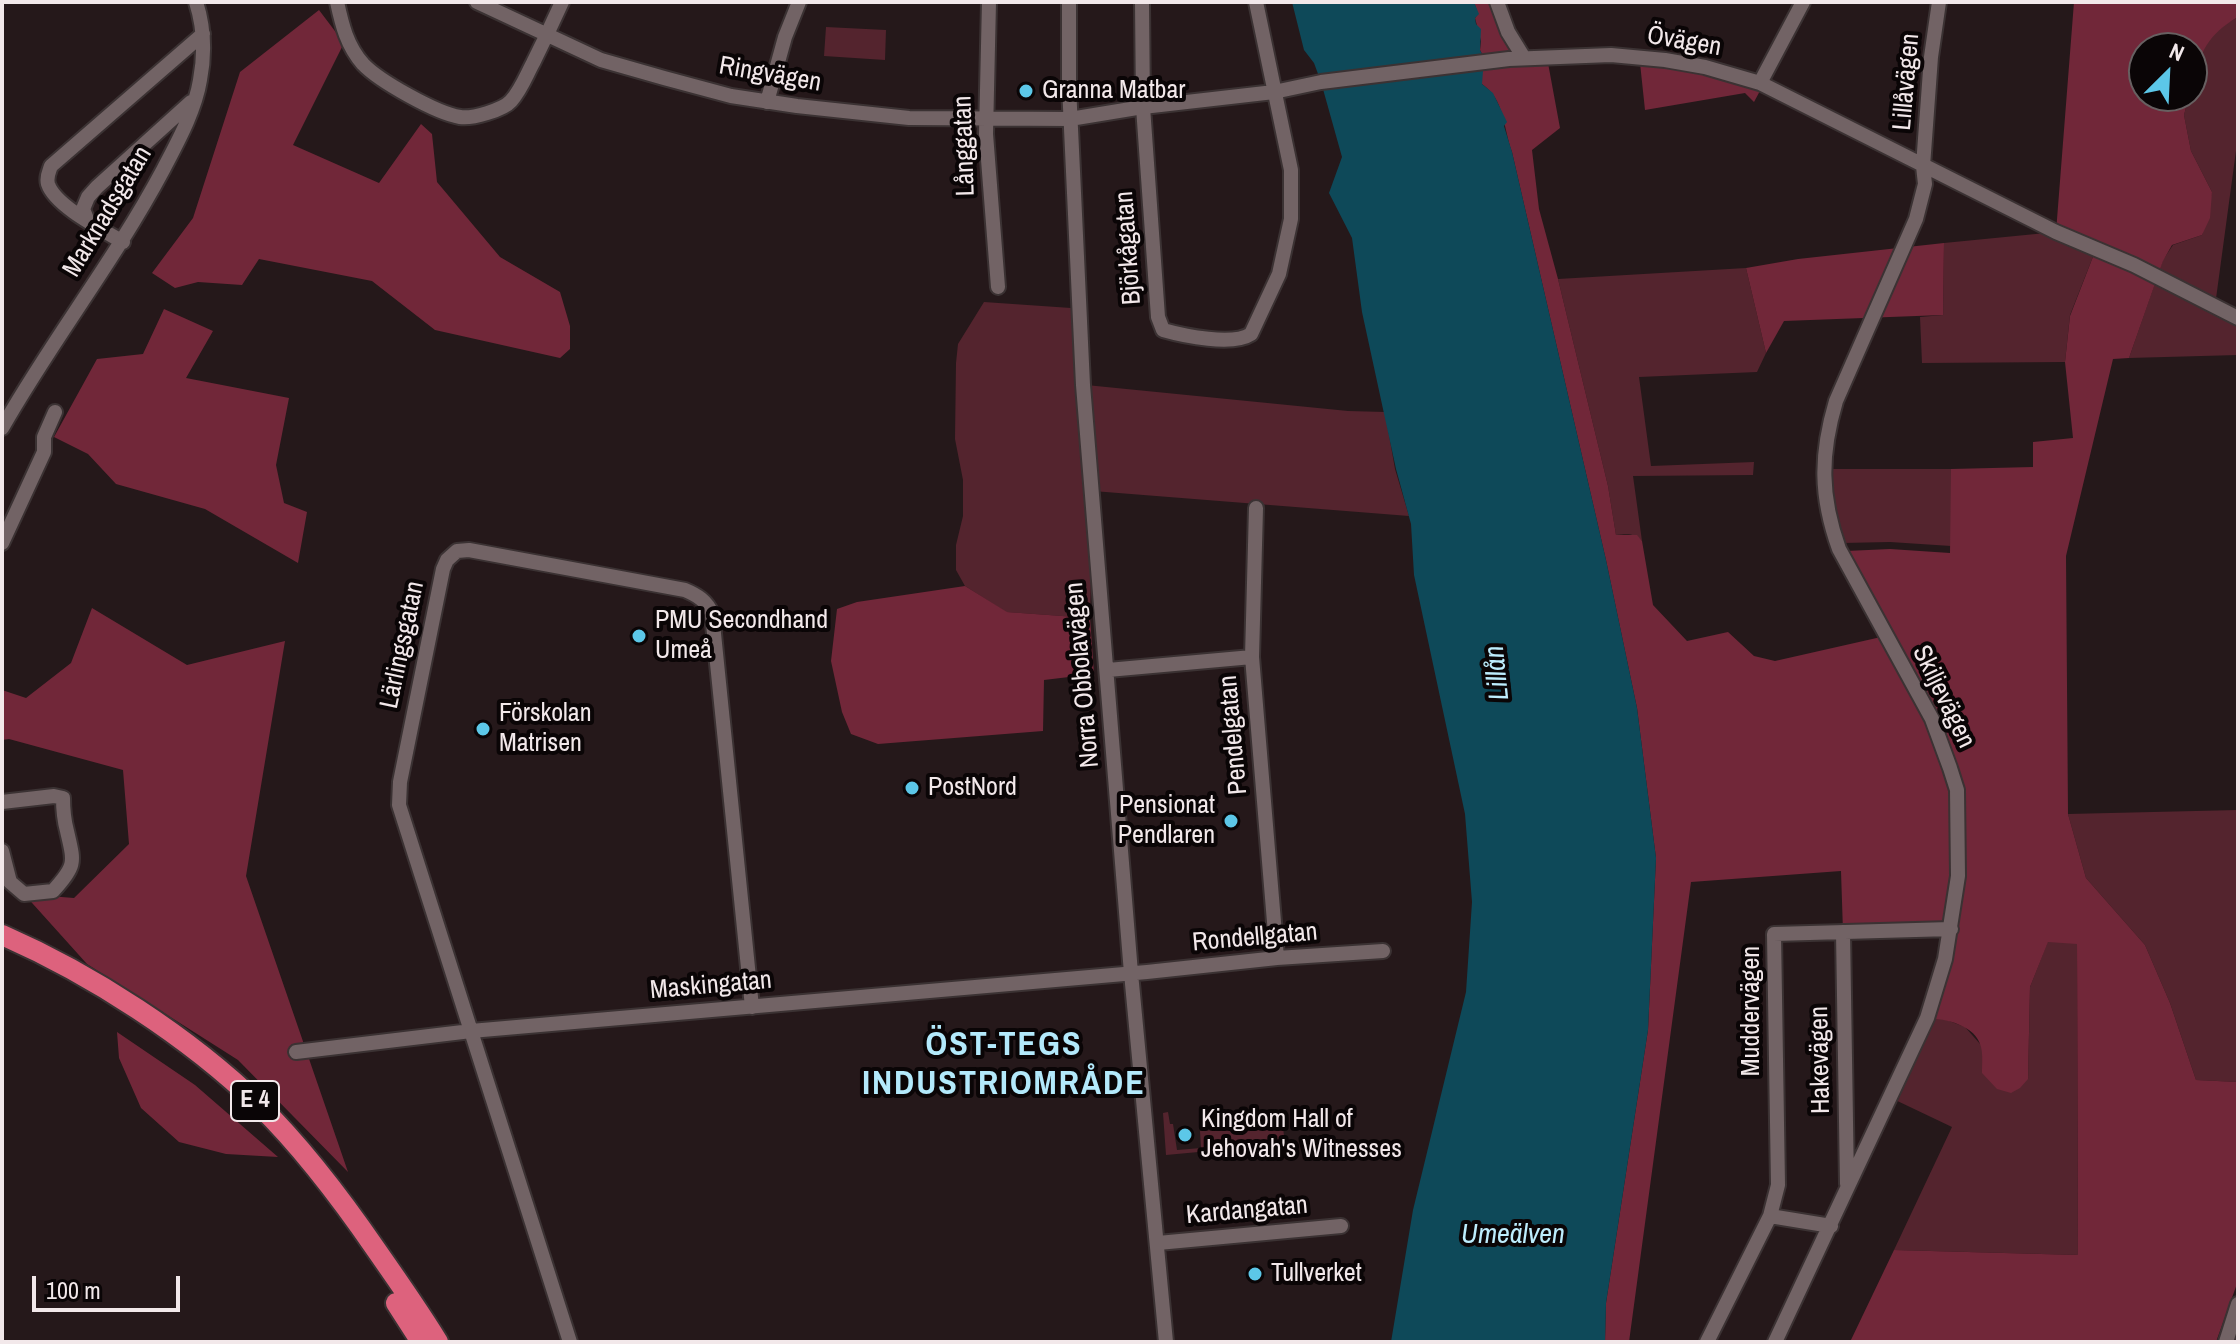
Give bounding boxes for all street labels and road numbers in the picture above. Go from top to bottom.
street label: Övägen [1645,20,1723,64]
street label: Lillåvägen [1887,32,1927,132]
street label: Ringvägen [717,51,823,99]
street label: Långgatan [948,95,982,197]
street label: Marknadsgatan [57,141,159,283]
street label: Björkågatan [1109,190,1149,306]
street label: Lärlingsgatan [374,579,432,711]
street label: Norra Obbolavägen [1059,581,1107,769]
street label: Skiljevägen [1905,641,1981,753]
street label: Pendelgatan [1213,674,1255,796]
street label: Rondellgatan [1191,917,1319,959]
street label: Muddervägen [1736,946,1768,1076]
street label: Maskingatan [649,965,773,1007]
street label: Hakevägen [1804,1006,1838,1114]
road number: E 4 [231,1081,279,1121]
street label: Kardangatan [1185,1190,1309,1232]

